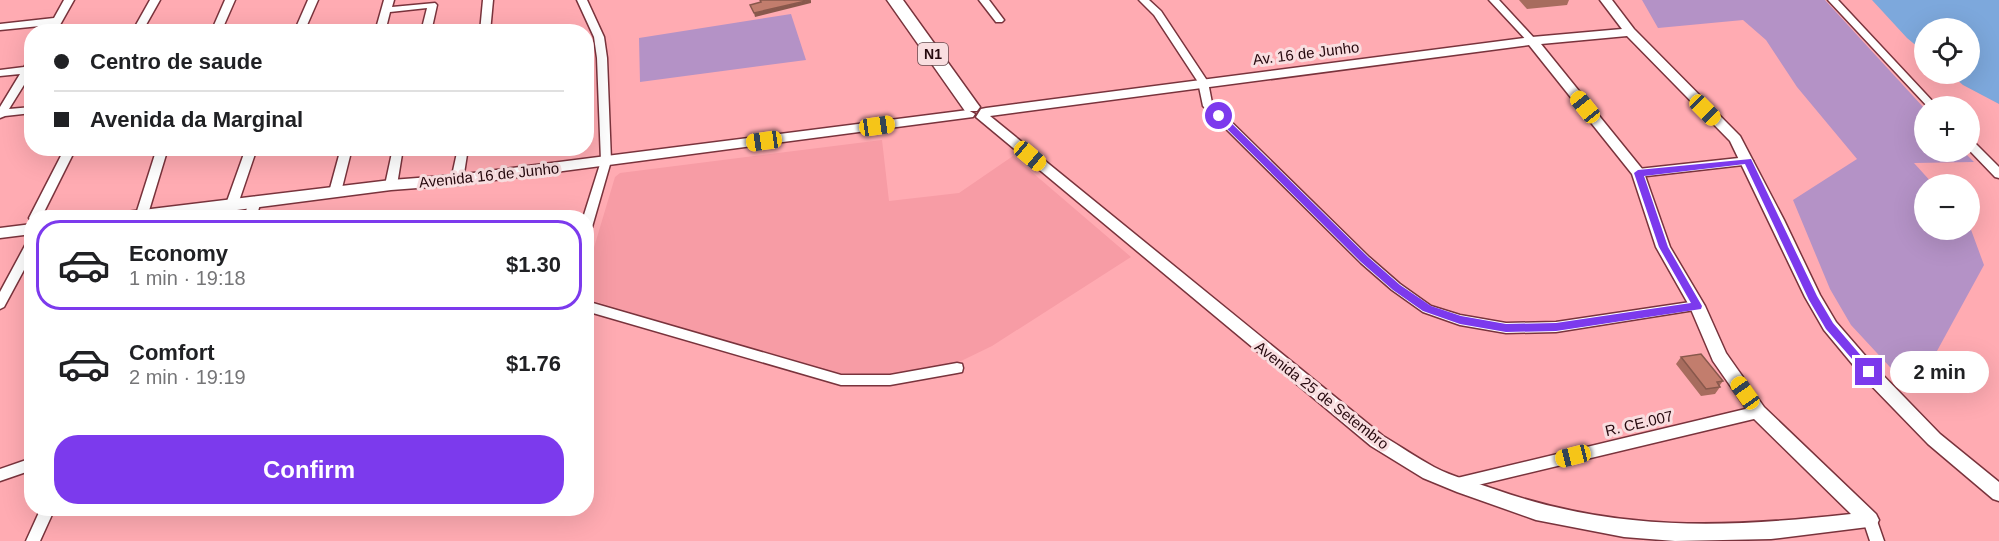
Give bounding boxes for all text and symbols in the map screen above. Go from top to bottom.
map controls [1914,18,1980,240]
button: locate [1914,18,1980,84]
street label: Av. 16 de Junho [1252,38,1360,68]
road number: N1 [918,43,948,65]
text: Centro de saude [90,49,262,74]
car [1567,87,1603,127]
car [1686,91,1724,129]
button: + [1914,96,1980,162]
route start [1205,102,1232,129]
text: Avenida da Marginal [90,107,303,132]
car [858,115,896,137]
car [745,130,783,152]
car [1010,138,1050,174]
street label: Avenida 16 de Junho [418,159,560,191]
button: − [1914,174,1980,240]
icon: car [57,238,111,292]
text: Economy [129,241,228,266]
text: $1.30 [506,252,561,277]
text: 1 min · 19:18 [129,267,246,289]
icon: car [57,337,111,391]
street label: Avenida 25 de Setembro [1252,338,1392,452]
text: Comfort [129,340,215,365]
text: $1.76 [506,351,561,376]
callout: 2 min [1890,351,1989,393]
route end [1855,358,1882,385]
text: 2 min [1913,361,1966,383]
text: 2 min · 19:19 [129,366,246,388]
car [1727,373,1763,413]
street label: R. CE.007 [1603,407,1675,439]
button: Confirm [54,435,564,504]
car [1553,443,1593,469]

